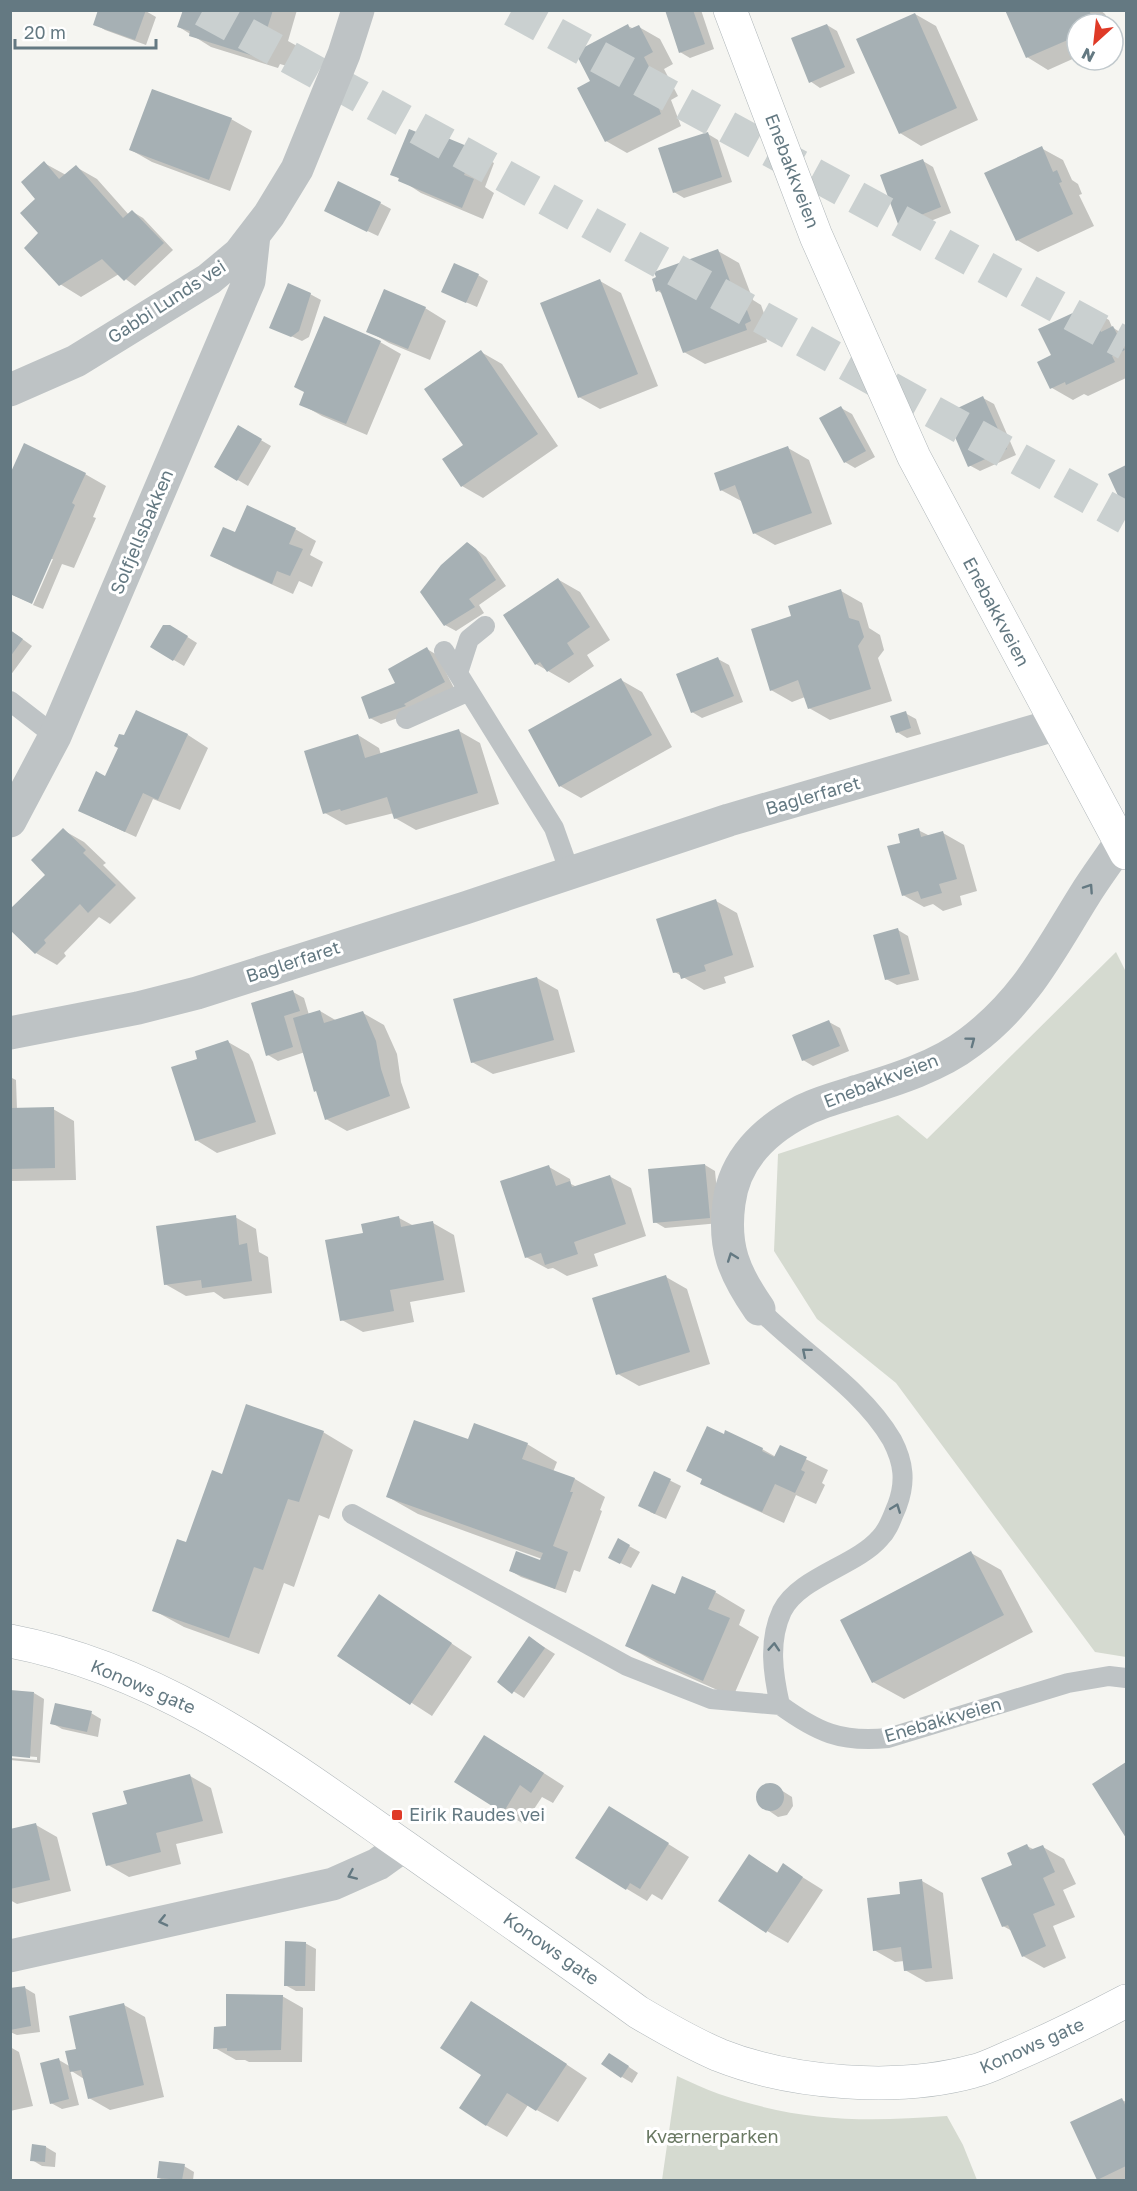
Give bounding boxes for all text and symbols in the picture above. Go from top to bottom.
scale bar [15,12,156,50]
north arrow [1065,12,1125,72]
text: 20 m [24,21,66,43]
text: N [1078,44,1098,67]
street label: Enebakkveien [761,110,825,231]
street label: Gabbi Lunds vei [103,255,230,347]
street label: Solfjellsbakken [105,466,177,597]
street label: Enebakkveien [959,553,1035,670]
street label: Baglerfaret [763,771,863,819]
one-way arrow [1082,883,1093,894]
street label: Baglerfaret [243,936,342,987]
one-way arrow [965,1037,976,1048]
street label: Enebakkveien [820,1048,941,1112]
one-way arrow [727,1253,739,1264]
one-way arrow [802,1348,813,1359]
one-way arrow [889,1503,901,1514]
one-way arrow [767,1643,780,1652]
street label: Konows gate [88,1654,199,1718]
street label: Enebakkveien [882,1692,1004,1746]
place label: Eirik Raudes vei [409,1803,545,1825]
marker: Eirik Raudes vei [390,1808,404,1822]
one-way arrow [348,1868,359,1880]
street label: Konows gate [499,1907,604,1989]
one-way arrow [159,1914,169,1927]
street label: Konows gate [976,2012,1087,2078]
park label: Kværnerparken [645,2125,779,2147]

